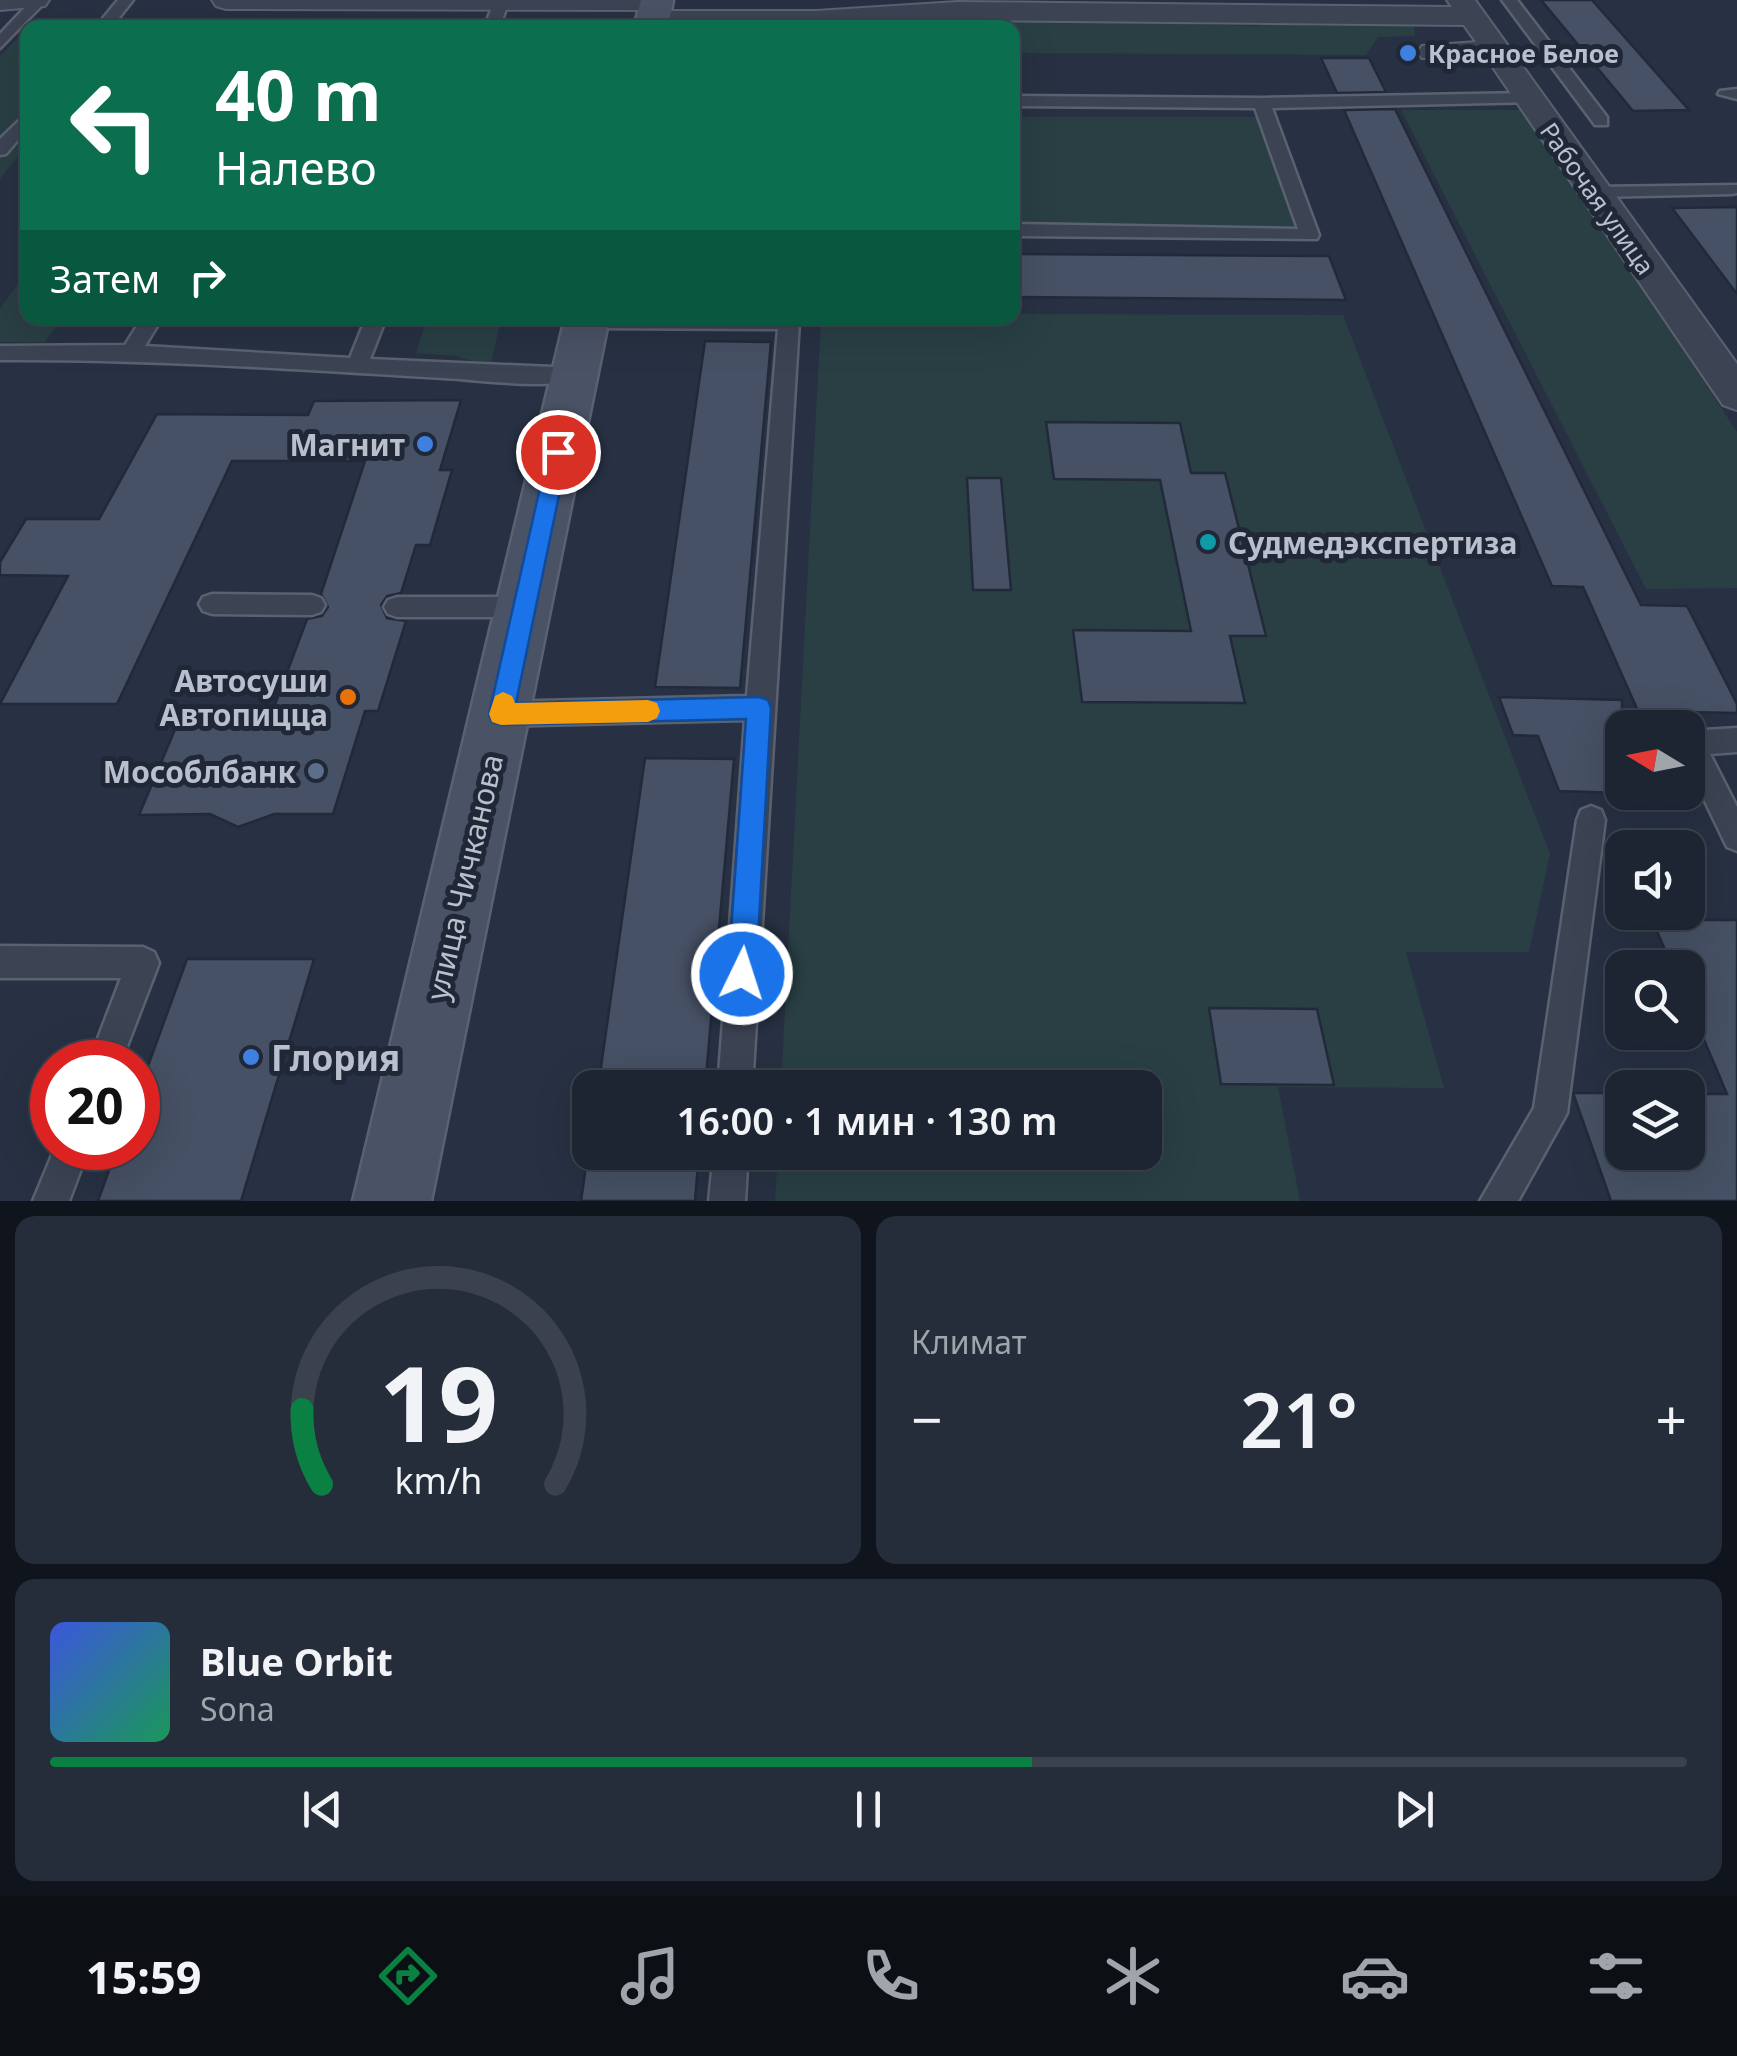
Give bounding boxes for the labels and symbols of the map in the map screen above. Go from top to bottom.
place label: Красное Белое [1428,36,1619,70]
marker: Красное Белое [1397,42,1419,64]
street label: Рабочая улица [1533,115,1663,281]
pin [516,410,601,495]
place label: Магнит [290,424,405,465]
marker: Магнит [414,433,436,455]
place label: Судмедэкспертиза [1228,522,1517,563]
marker: Судмедэкспертиза [1197,531,1219,553]
place label: Автосуши Автопицца [160,660,328,735]
marker: Автосуши Автопицца [337,686,359,708]
north arrow [1605,710,1705,810]
street label: улица Чичканова [416,750,512,1004]
place label: Мособлбанк [103,751,297,792]
marker: Мособлбанк [305,760,327,782]
position arrow [690,922,794,1026]
place label: Глория [271,1034,400,1081]
speed limit sign: 20 [30,1040,160,1170]
marker: Глория [240,1046,262,1068]

